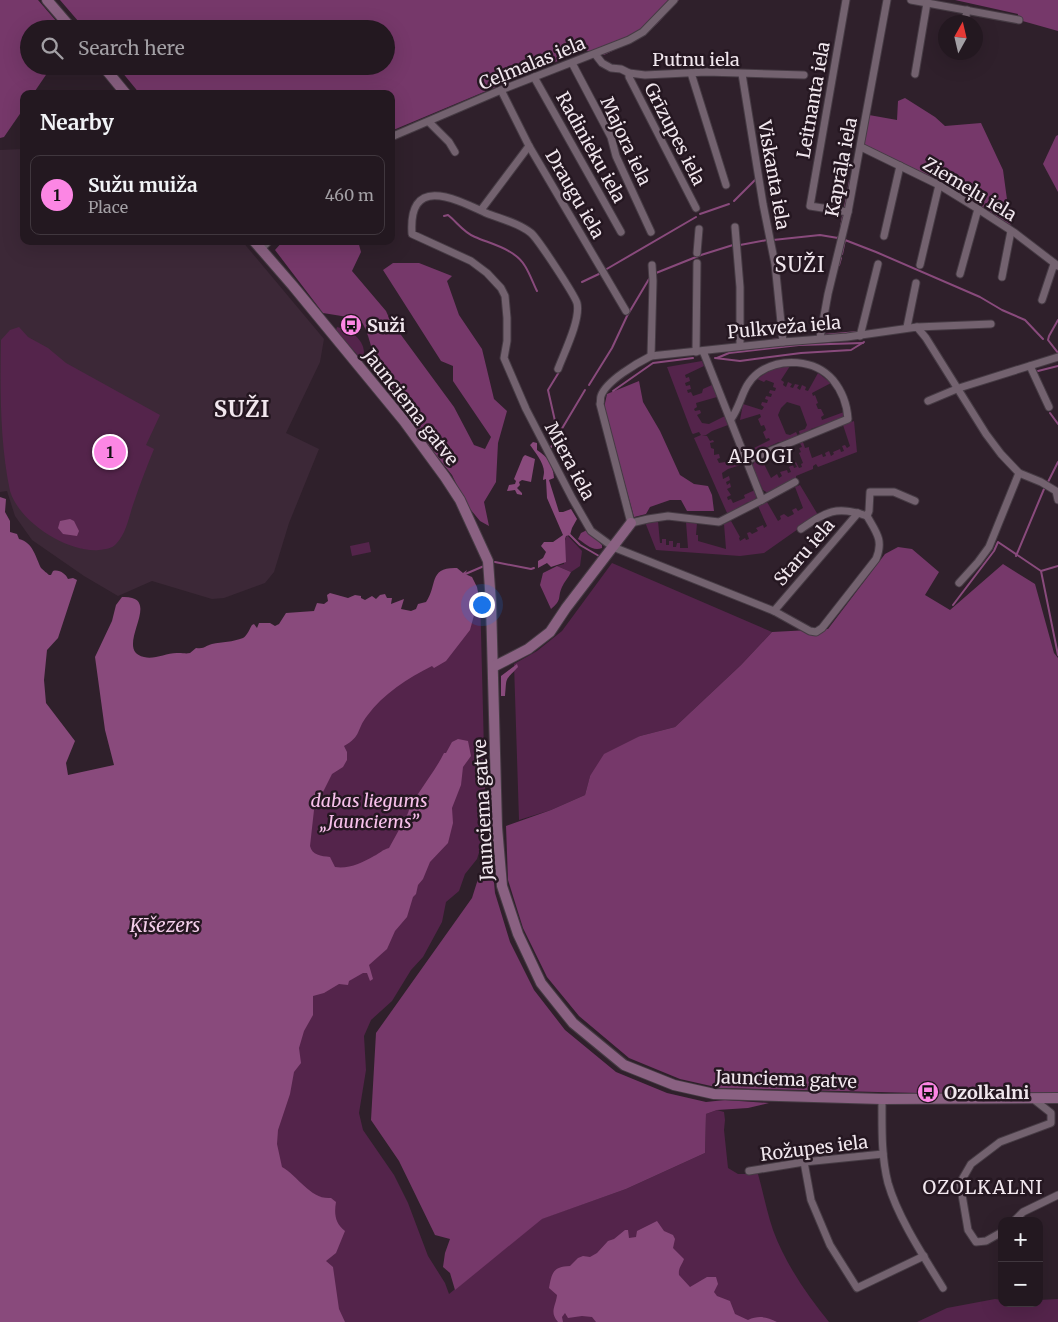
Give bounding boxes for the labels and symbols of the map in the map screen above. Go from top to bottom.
north arrow [938,15,983,60]
street label: Ceļmalas iela [475,31,589,95]
street label: Leitnanta iela [791,39,835,160]
street label: Putnu iela [652,48,740,71]
street label: Grīzupes iela [639,79,711,190]
street label: Radinieku iela [551,87,631,207]
street label: Majora iela [595,93,657,189]
street label: Kaprāļa iela [820,115,862,219]
street label: Viskanta iela [753,118,795,232]
street label: Draugu iela [540,145,610,243]
street label: Ziemeļu iela [919,152,1021,226]
district label: SUŽI [775,251,825,277]
street label: Pulkveža iela [726,311,842,343]
bus stop icon: Suži [339,313,363,337]
place label: Suži [367,314,405,337]
street label: Jaunciema gatve [358,343,464,470]
district label: SUŽI [214,394,270,423]
street label: Miera iela [540,418,600,504]
pin: 1 [94,433,126,471]
district label: APOGI [727,444,794,468]
street label: Staru iela [769,513,840,590]
your location [469,592,495,618]
street label: Jaunciema gatve [468,739,498,882]
park label: dabas liegums „Jaunciems” [310,789,428,833]
water label: Ķīšezers [129,913,200,938]
street label: Jaunciema gatve [714,1065,857,1093]
bus stop icon: Ozolkalni [916,1080,940,1104]
place label: Ozolkalni [944,1081,1029,1104]
street label: Rožupes iela [759,1130,869,1166]
district label: OZOLKALNI [923,1175,1043,1199]

